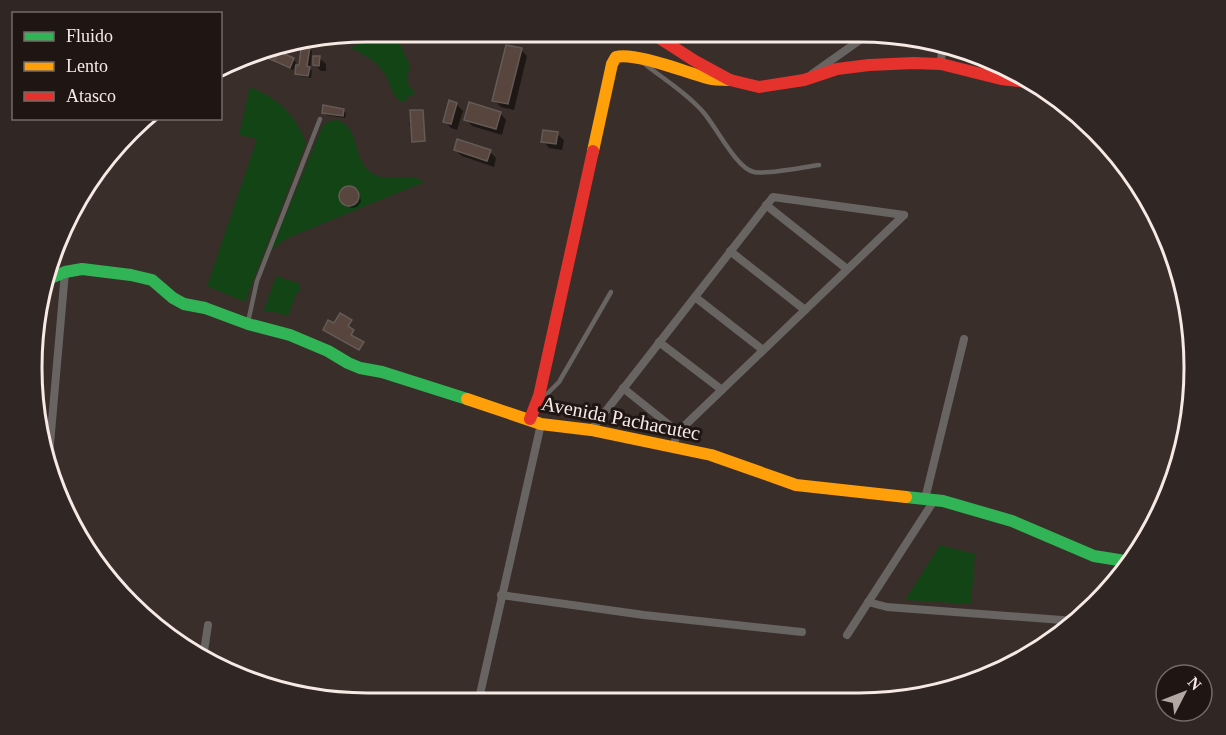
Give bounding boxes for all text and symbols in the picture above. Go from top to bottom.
legend [12,12,222,120]
text: Fluido [66,26,113,46]
text: Lento [66,56,108,76]
text: Atasco [66,86,116,106]
street label: Avenida Pachacutec [540,392,702,444]
north arrow [1154,663,1214,723]
text: N [1185,673,1205,694]

